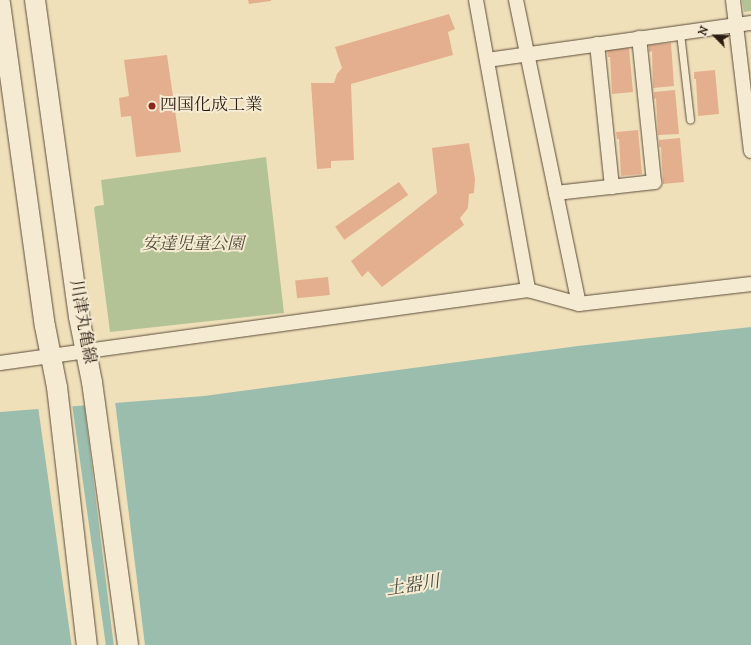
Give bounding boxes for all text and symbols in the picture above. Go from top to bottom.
north arrow [695,16,735,56]
text: N [696,24,712,38]
place label: 四国化成工業 [160,96,262,116]
marker: 四国化成工業 [147,101,157,111]
park label: 安達児童公園 [142,235,244,255]
street label: 川津丸亀線 [65,278,99,366]
water label: 土器川 [385,571,441,601]

